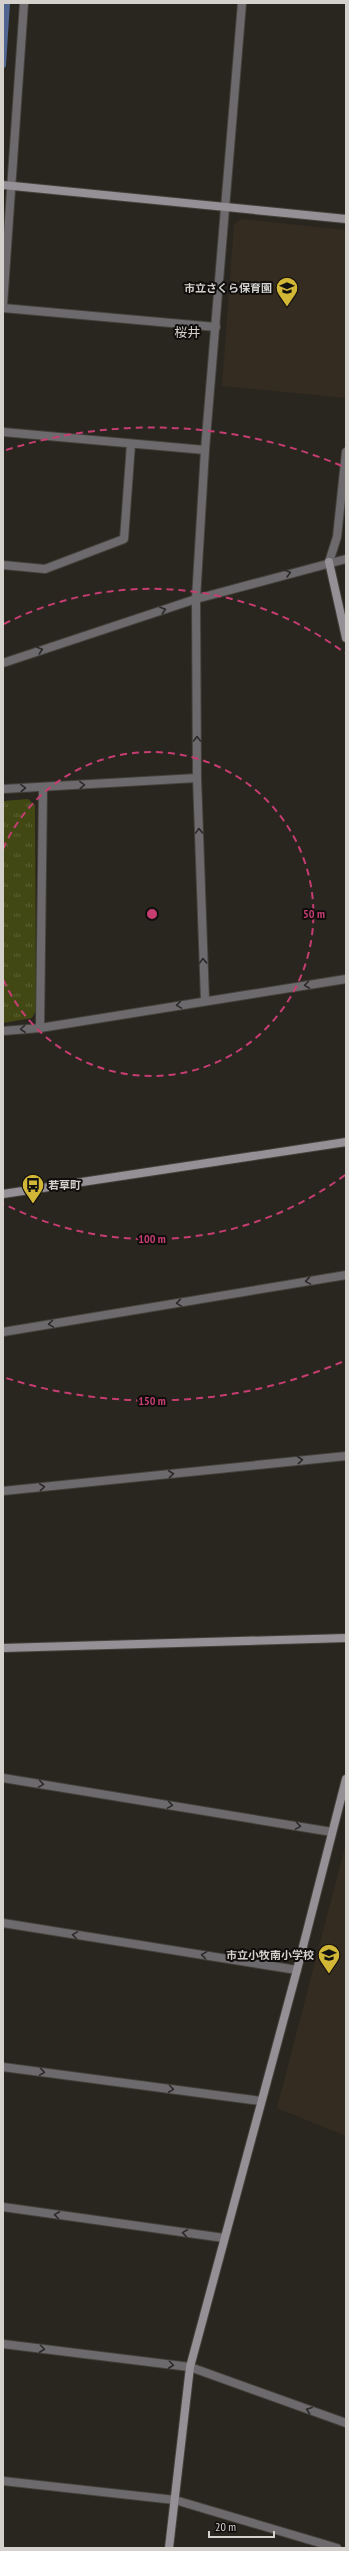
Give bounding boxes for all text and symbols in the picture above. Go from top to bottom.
school or university icon: 市立さくら保育園 [274,275,300,308]
place label: 市立さくら保育園 [184,281,272,295]
district label: 桜井 [174,324,200,341]
one-way arrow [284,569,291,578]
one-way arrow [160,606,167,614]
one-way arrow [36,647,43,655]
one-way arrow [193,736,201,742]
one-way arrow [79,780,85,789]
one-way arrow [20,784,26,792]
one-way arrow [195,828,203,834]
text: 50 m [303,906,325,921]
centre of rings [145,907,159,921]
one-way arrow [199,958,208,964]
one-way arrow [304,980,311,989]
one-way arrow [176,1000,182,1008]
one-way arrow [20,1025,26,1034]
bus stop icon: 若草町 [20,1172,46,1205]
place label: 若草町 [48,1178,81,1192]
text: 100 m [138,1231,166,1246]
one-way arrow [304,1277,311,1285]
one-way arrow [176,1298,182,1307]
one-way arrow [48,1319,54,1328]
text: 150 m [138,1393,166,1408]
one-way arrow [297,1456,303,1465]
one-way arrow [168,1469,174,1478]
one-way arrow [39,1483,45,1492]
one-way arrow [38,1779,45,1788]
one-way arrow [167,1800,173,1809]
one-way arrow [295,1822,301,1830]
one-way arrow [72,1931,78,1940]
school or university icon: 市立小牧南小学校 [316,1942,342,1975]
place label: 市立小牧南小学校 [226,1948,314,1962]
one-way arrow [200,1951,207,1960]
one-way arrow [39,2067,45,2076]
one-way arrow [167,2084,174,2093]
one-way arrow [54,2211,60,2220]
one-way arrow [182,2229,188,2238]
one-way arrow [39,2344,45,2353]
one-way arrow [168,2360,174,2369]
one-way arrow [306,2406,313,2415]
scale bar [209,2513,274,2539]
text: 20 m [215,2519,236,2534]

